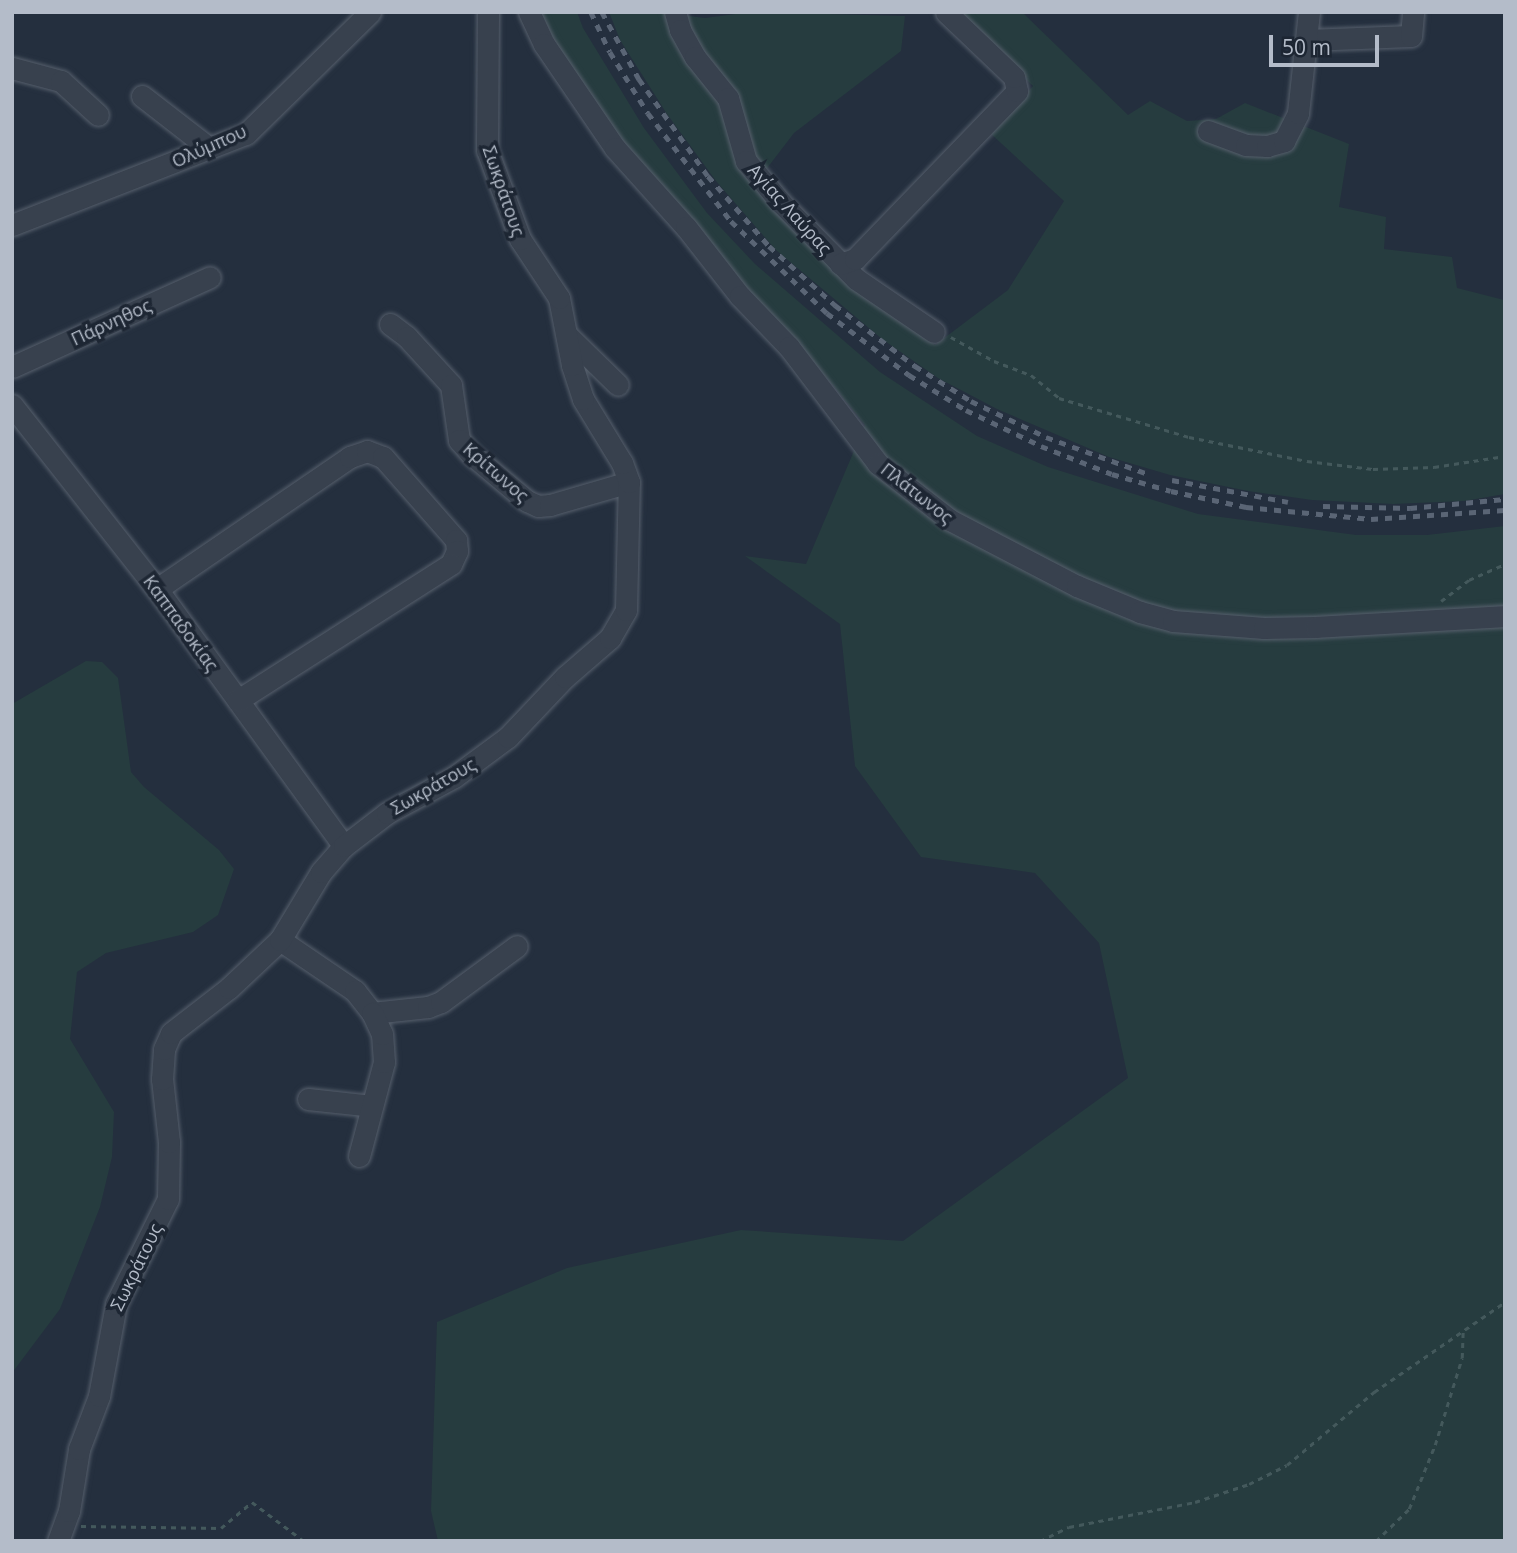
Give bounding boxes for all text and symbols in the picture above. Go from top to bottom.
scale bar [1272,21,1382,65]
text: 50 m [1282,33,1331,61]
street label: Ολύμπου [168,120,250,172]
street label: Σωκράτους [478,143,530,239]
street label: Αγίας Λαύρας [744,159,836,259]
street label: Πάρνηθος [68,294,154,350]
street label: Κρίτωνος [459,438,533,506]
street label: Πλάτωνος [877,458,957,528]
street label: Καππαδοκίας [139,571,223,675]
street label: Σωκράτους [387,753,479,819]
street label: Σωκράτους [106,1220,166,1314]

